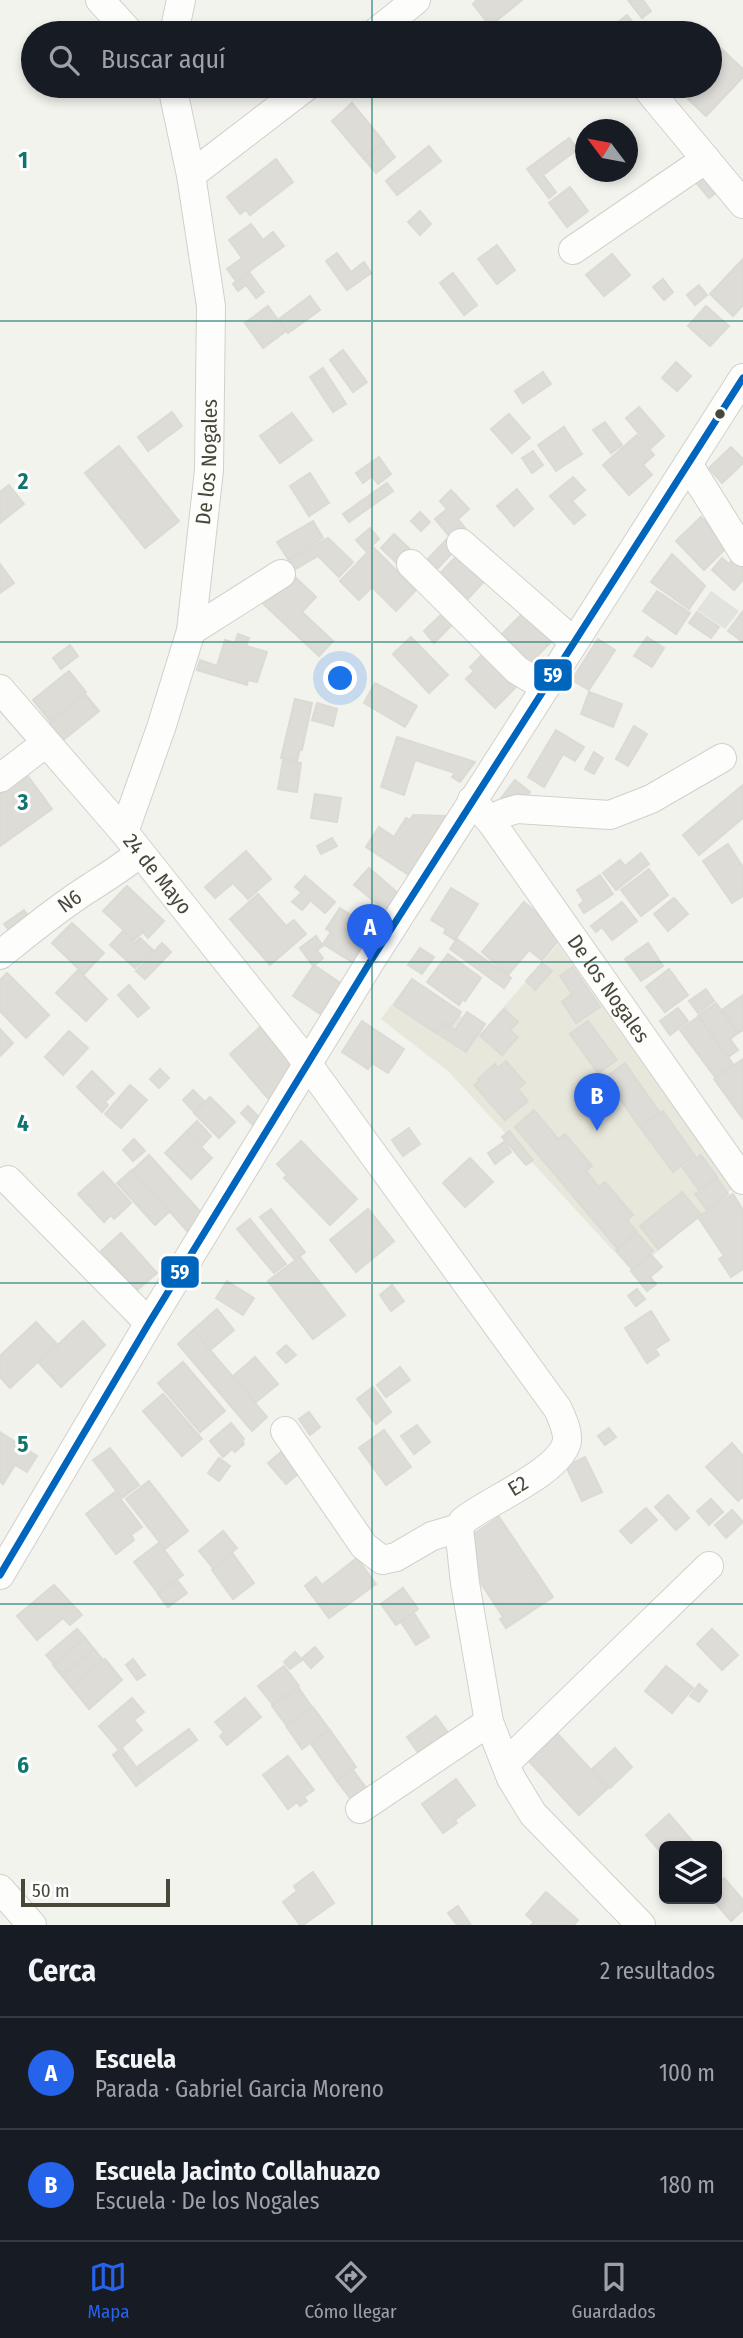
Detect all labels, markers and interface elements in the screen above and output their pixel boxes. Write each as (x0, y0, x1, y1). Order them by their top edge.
search box (21, 21, 722, 98)
icon: search (45, 41, 83, 79)
text: Buscar aquí (101, 44, 226, 75)
north arrow (575, 119, 638, 182)
text: 1 (18, 146, 28, 174)
street label: De los Nogales (190, 399, 223, 526)
unlabelled marker (713, 407, 727, 421)
text: 2 (17, 467, 29, 495)
line badge: 59 (533, 658, 573, 692)
your location (323, 661, 357, 695)
text: 59 (544, 664, 563, 687)
text: 3 (17, 788, 29, 816)
street label: 24 de Mayo (117, 828, 197, 920)
street label: N6 (53, 884, 86, 918)
pin: A (347, 904, 393, 962)
street label: De los Nogales (562, 930, 655, 1048)
pin: B (574, 1073, 620, 1131)
text: 4 (17, 1109, 29, 1137)
line badge: 59 (160, 1255, 200, 1289)
text: 59 (171, 1261, 190, 1284)
text: 5 (17, 1430, 29, 1458)
street label: E2 (503, 1470, 533, 1502)
text: 6 (17, 1751, 29, 1779)
map controls (659, 1841, 722, 1904)
button: layers (659, 1841, 722, 1904)
scale bar (21, 1876, 170, 1908)
text: 50 m (32, 1879, 70, 1902)
text: Cerca (28, 1953, 96, 1989)
text: 2 resultados (600, 1957, 715, 1985)
text: Escuela (95, 2044, 176, 2075)
text: A (45, 2059, 57, 2087)
text: 100 m (659, 2059, 715, 2087)
text: Parada · Gabriel Garcia Moreno (95, 2075, 384, 2103)
text: Escuela Jacinto Collahuazo (95, 2156, 380, 2187)
text: B (45, 2171, 57, 2199)
text: 180 m (659, 2171, 715, 2199)
text: Escuela · De los Nogales (95, 2187, 319, 2215)
tab: Mapa (87, 2258, 130, 2323)
tab: Cómo llegar (304, 2258, 397, 2323)
tab: Guardados (572, 2258, 656, 2323)

